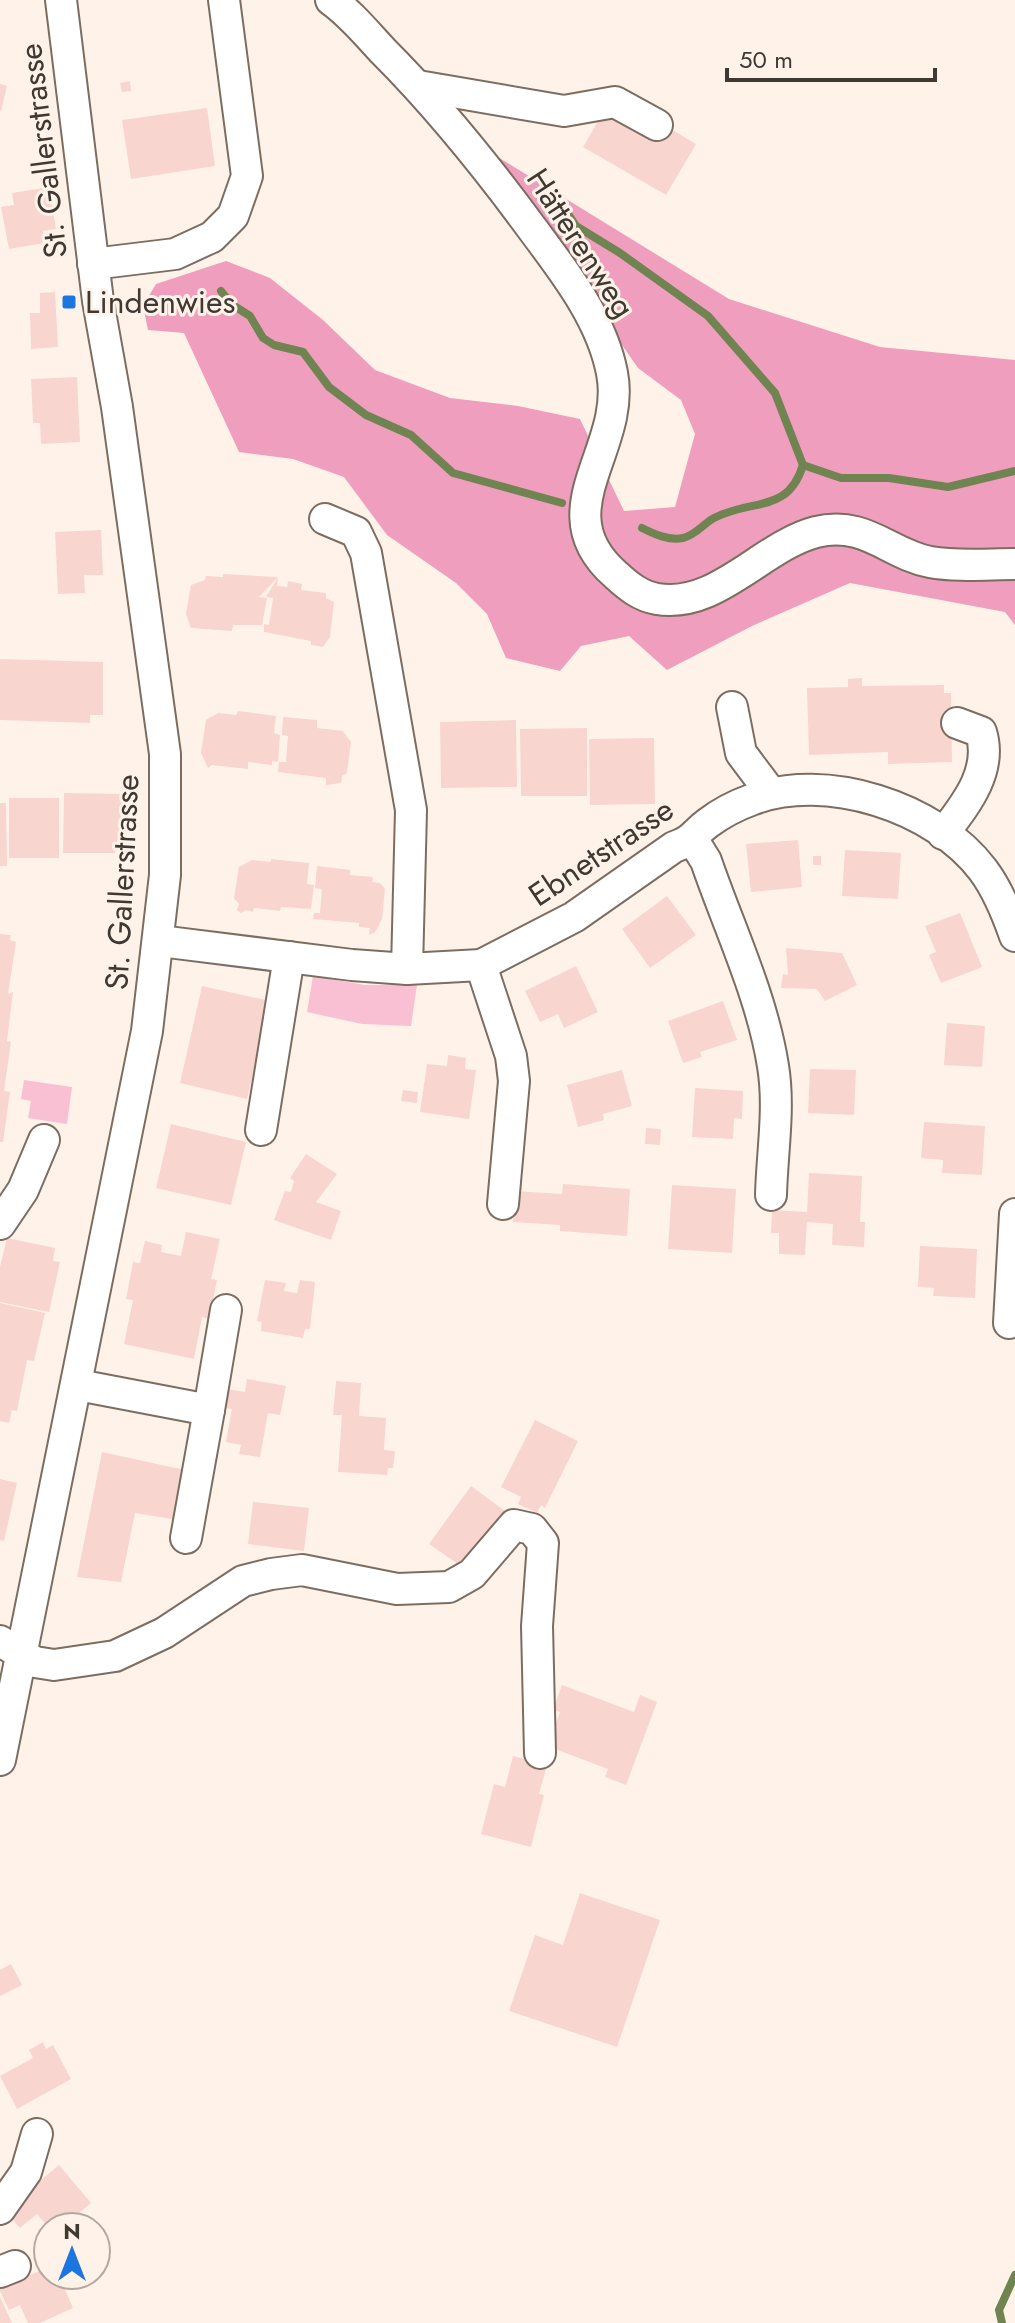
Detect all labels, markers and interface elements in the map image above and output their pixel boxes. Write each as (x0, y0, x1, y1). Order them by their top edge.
scale bar (727, 32, 935, 82)
street label: St. Gallerstrasse (7, 41, 79, 261)
text: 50 m (739, 42, 793, 77)
street label: Hätterenweg (515, 159, 647, 327)
place label: Lindenwies (85, 279, 235, 325)
marker: Lindenwies (60, 293, 78, 311)
street label: St. Gallerstrasse (93, 773, 151, 991)
street label: Ebnetstrasse (519, 787, 683, 917)
north arrow (32, 2211, 112, 2291)
text: N (63, 2215, 81, 2247)

